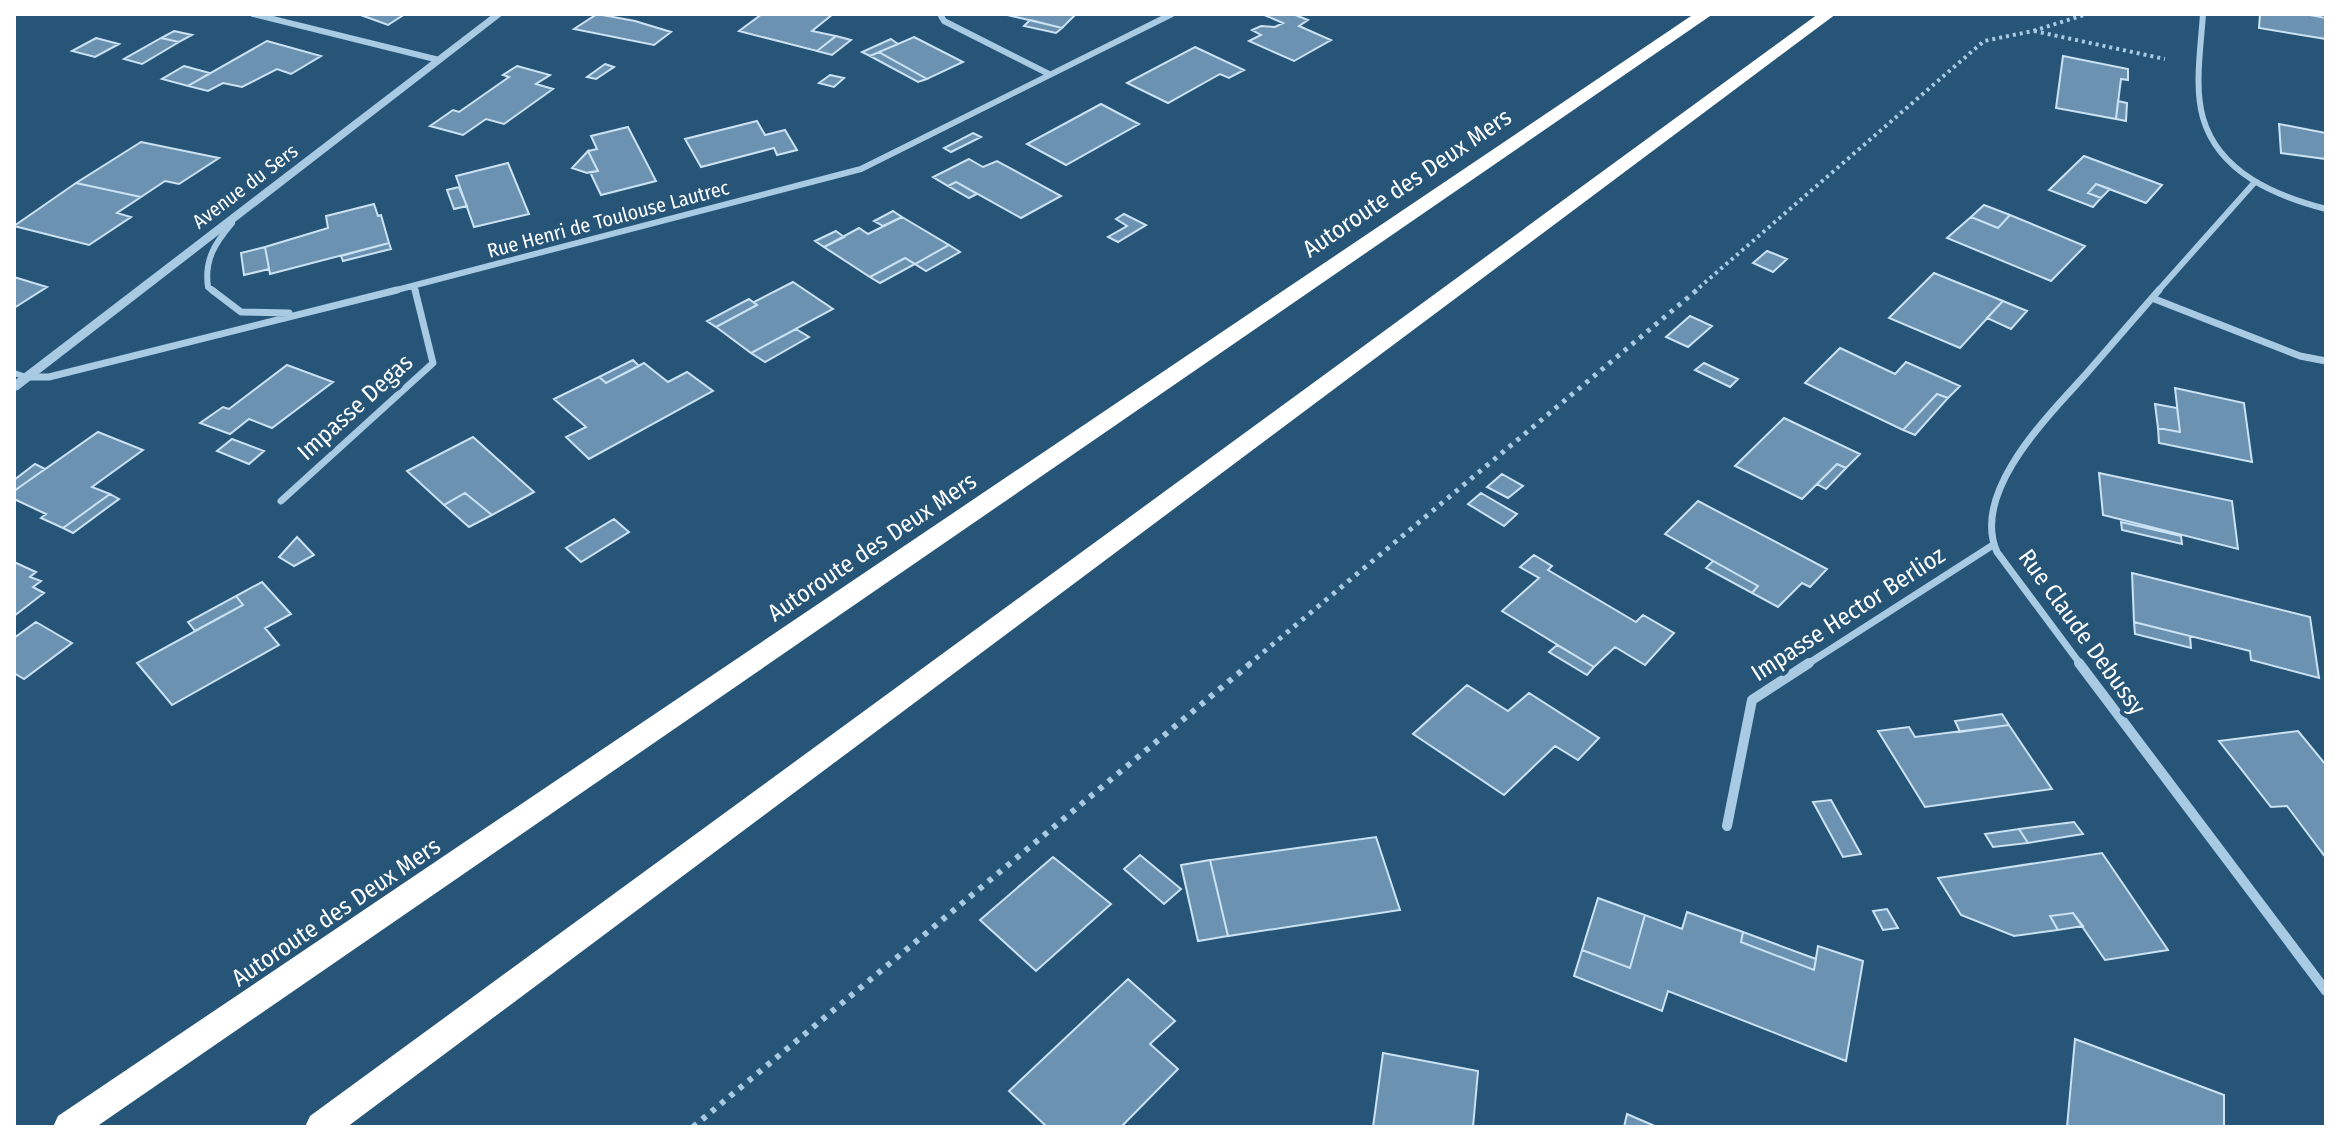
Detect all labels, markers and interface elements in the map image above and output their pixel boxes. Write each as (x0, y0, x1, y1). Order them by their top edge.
street label: Autoroute des Deux Mers (1297, 103, 1517, 263)
street label: Avenue du Sers (188, 139, 302, 233)
street label: Rue Henri de Toulouse Lautrec (484, 175, 732, 263)
street label: Impasse Degas (292, 348, 418, 466)
street label: Autoroute des Deux Mers (762, 467, 982, 627)
street label: Impasse Hector Berlioz (1746, 541, 1950, 687)
street label: Rue Claude Debussy (2013, 544, 2152, 720)
street label: Autoroute des Deux Mers (226, 832, 446, 992)

